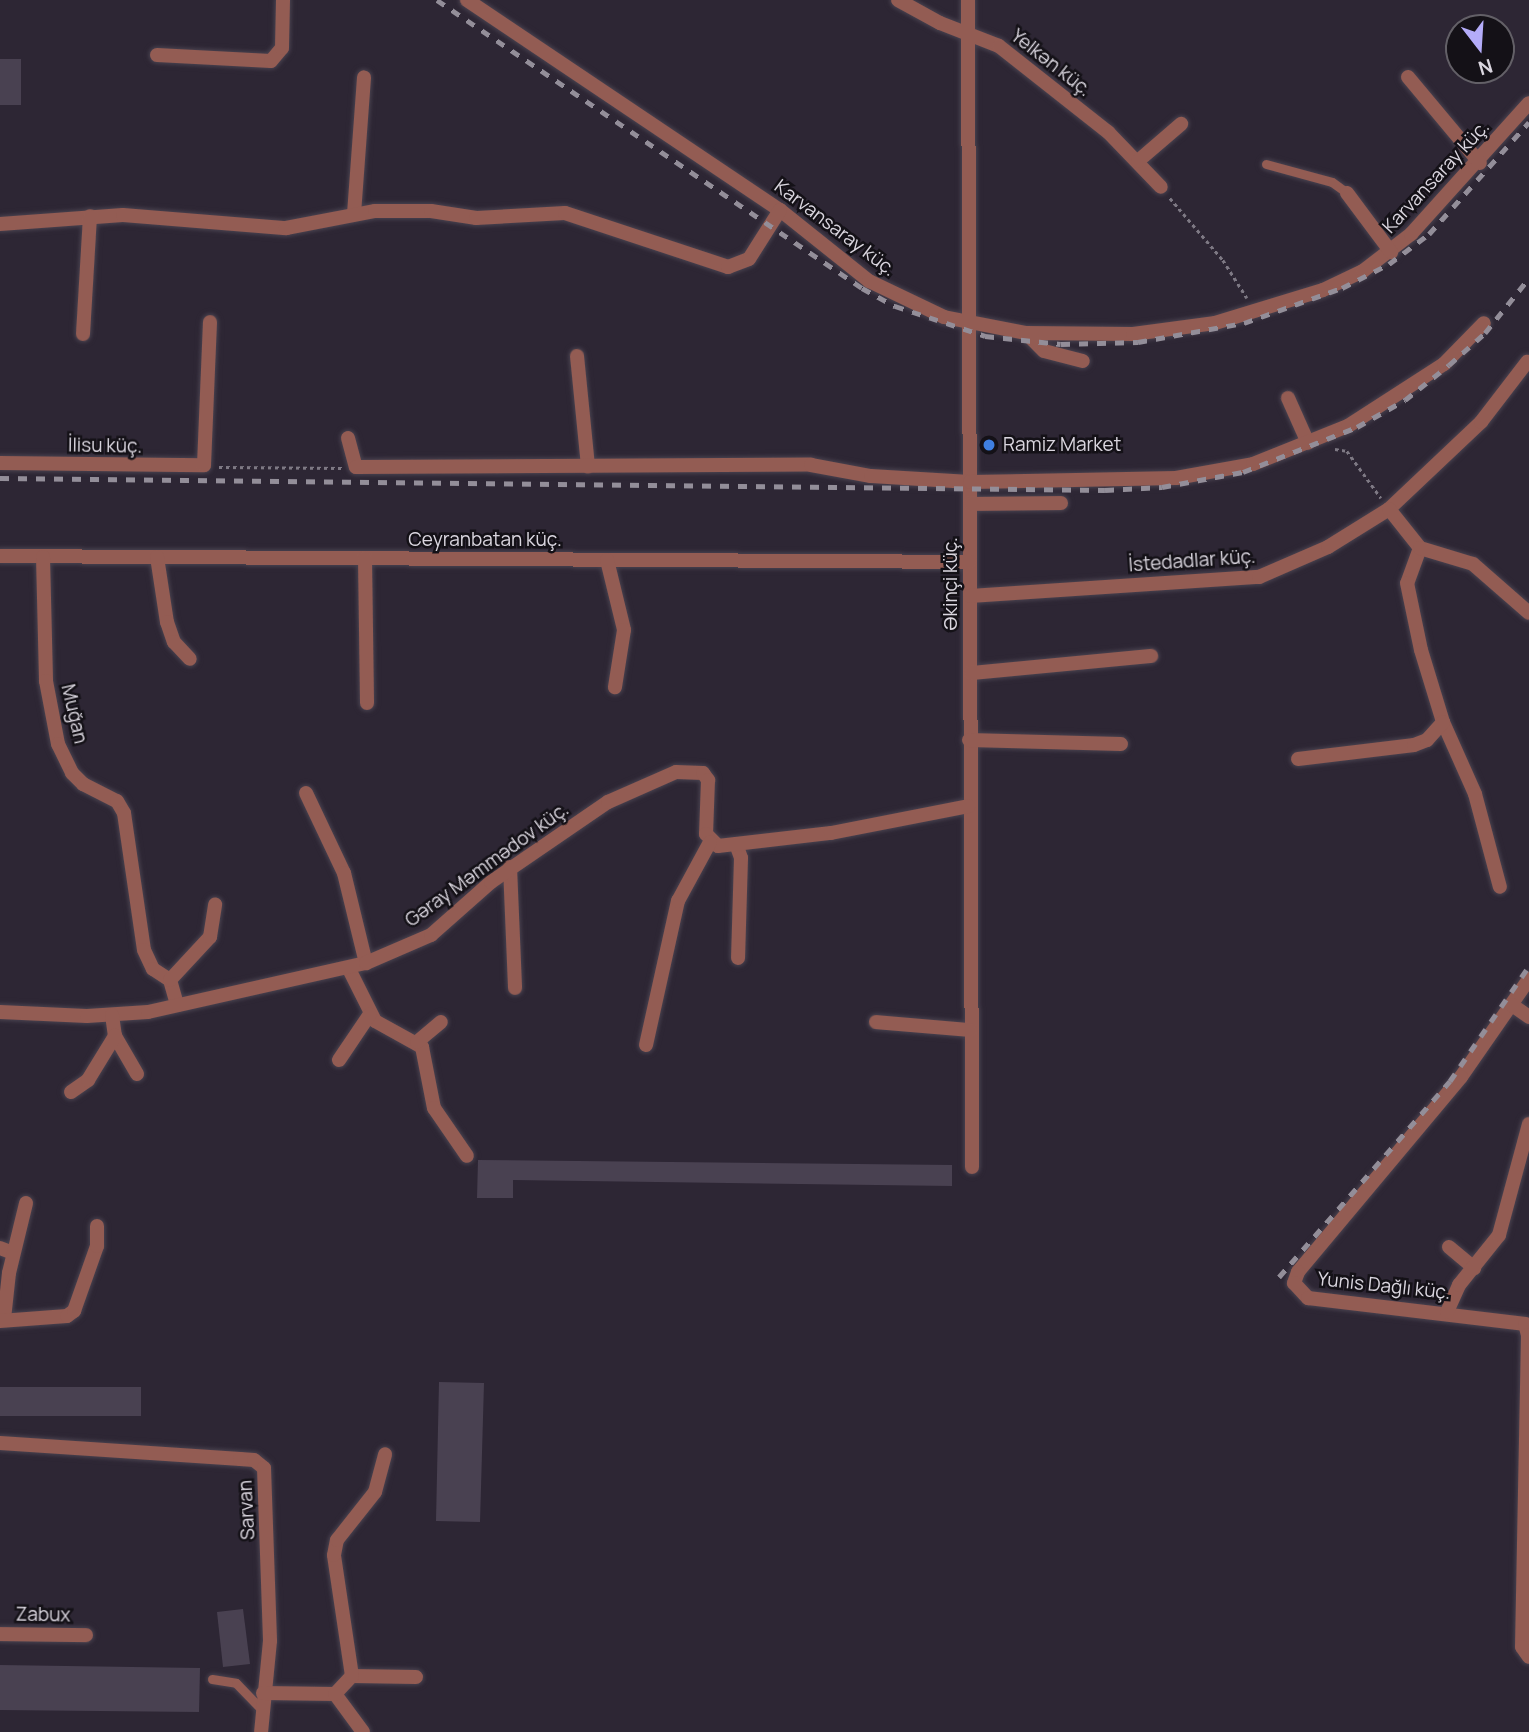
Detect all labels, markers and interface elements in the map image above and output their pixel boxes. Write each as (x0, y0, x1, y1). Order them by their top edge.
north arrow (1445, 14, 1515, 84)
street label: Yelkən küç. (1006, 25, 1096, 101)
text: N (1475, 53, 1496, 82)
street label: Karvansaray küç. (1378, 116, 1494, 238)
street label: Karvansaray küç. (770, 175, 900, 281)
street label: İlisu küç. (68, 434, 142, 458)
place label: Ramiz Market (1003, 434, 1121, 456)
marker: Ramiz Market (981, 437, 997, 453)
street label: Ceyranbatan küç. (408, 529, 562, 551)
street label: Əkinçi küç. (940, 537, 962, 631)
street label: İstedadlar küç. (1128, 545, 1256, 577)
street label: Muğan (56, 682, 92, 746)
street label: Gəray Məmmədov küç. (401, 798, 573, 932)
street label: Yunis Dağlı küç. (1316, 1268, 1452, 1304)
street label: Sarvan (234, 1479, 260, 1541)
street label: Zabux (15, 1603, 71, 1627)

